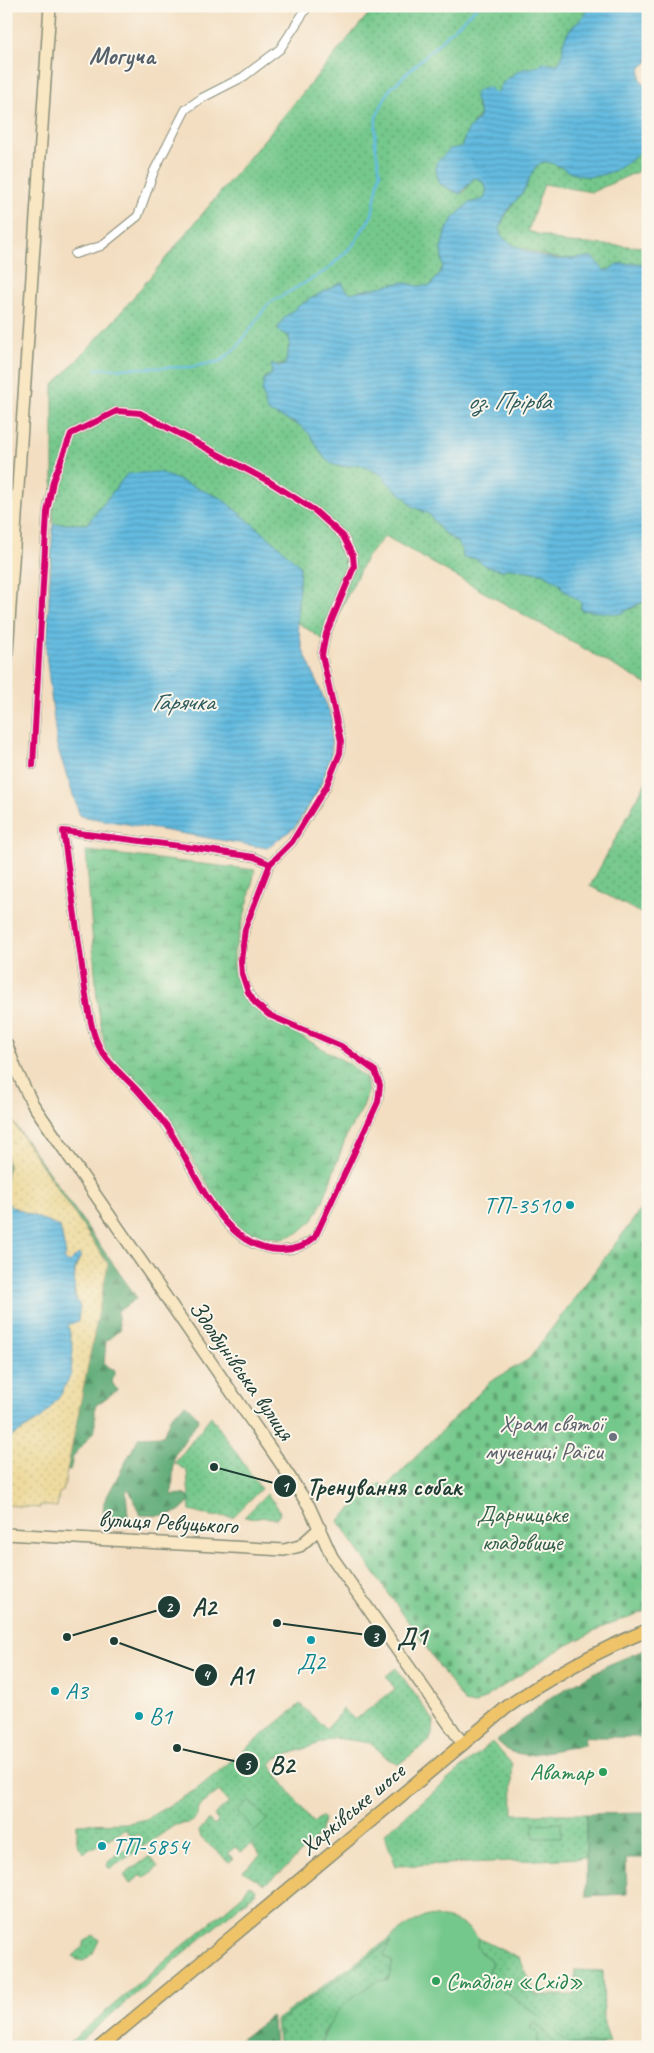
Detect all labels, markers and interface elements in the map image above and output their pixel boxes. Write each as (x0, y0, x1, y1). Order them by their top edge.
district label: Могуча (89, 40, 157, 72)
water label: оз. Прірва (467, 385, 553, 417)
water label: Гарячка (152, 686, 217, 718)
place label: ТП-3510 (484, 1190, 562, 1220)
marker: ТП-3510 (564, 1199, 576, 1211)
street label: Здолбунівська вулиця (183, 1294, 302, 1447)
place label: Храм святої мучениці Раїси (485, 1408, 608, 1466)
marker: Храм святої мучениці Раїси (607, 1431, 619, 1443)
callout: Тренування собак (272, 1466, 470, 1506)
text: Тренування собак (306, 1471, 464, 1503)
text: 1 (282, 1478, 291, 1497)
park label: Дарницьке кладовище (476, 1499, 570, 1557)
street label: вулиця Ревуцького (98, 1503, 240, 1541)
callout: А2 (157, 1587, 226, 1627)
text: А2 (192, 1591, 219, 1623)
text: 2 (166, 1598, 174, 1617)
callout: Д1 (362, 1616, 437, 1656)
text: Д1 (397, 1621, 430, 1653)
text: 3 (372, 1628, 380, 1647)
marker: Д2 (305, 1634, 317, 1646)
place label: Д2 (297, 1647, 327, 1677)
callout: А1 (194, 1655, 263, 1695)
text: А1 (229, 1660, 256, 1692)
text: 4 (203, 1666, 212, 1685)
place label: А3 (65, 1676, 90, 1706)
marker: А3 (49, 1685, 61, 1697)
place label: В1 (149, 1701, 173, 1731)
marker: В1 (133, 1710, 145, 1722)
callout: В2 (235, 1744, 304, 1784)
text: В2 (270, 1749, 297, 1781)
street label: Харківське шосе (293, 1755, 413, 1862)
text: 5 (244, 1756, 252, 1775)
place label: Аватар (530, 1757, 595, 1787)
marker: Аватар (597, 1766, 609, 1778)
place label: ТП-5854 (112, 1831, 191, 1861)
marker: ТП-5854 (96, 1840, 108, 1852)
place label: Стадіон «Схід» (446, 1966, 583, 1996)
marker: Стадіон «Схід» (430, 1975, 442, 1987)

